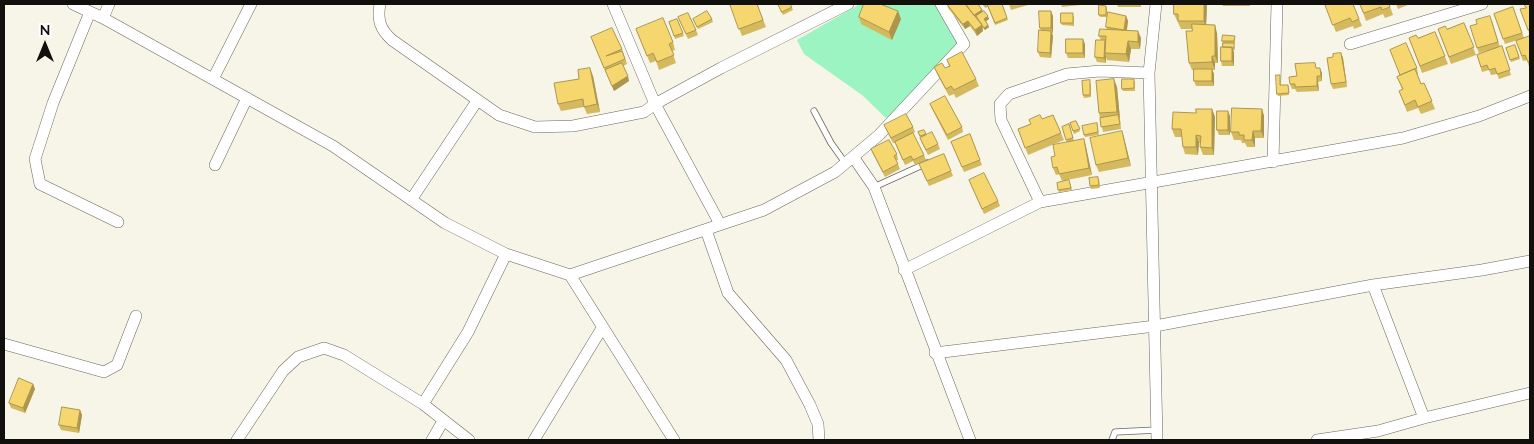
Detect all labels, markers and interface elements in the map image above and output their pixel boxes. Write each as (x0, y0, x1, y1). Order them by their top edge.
north arrow (20, 20, 70, 70)
text: N (40, 21, 50, 39)

